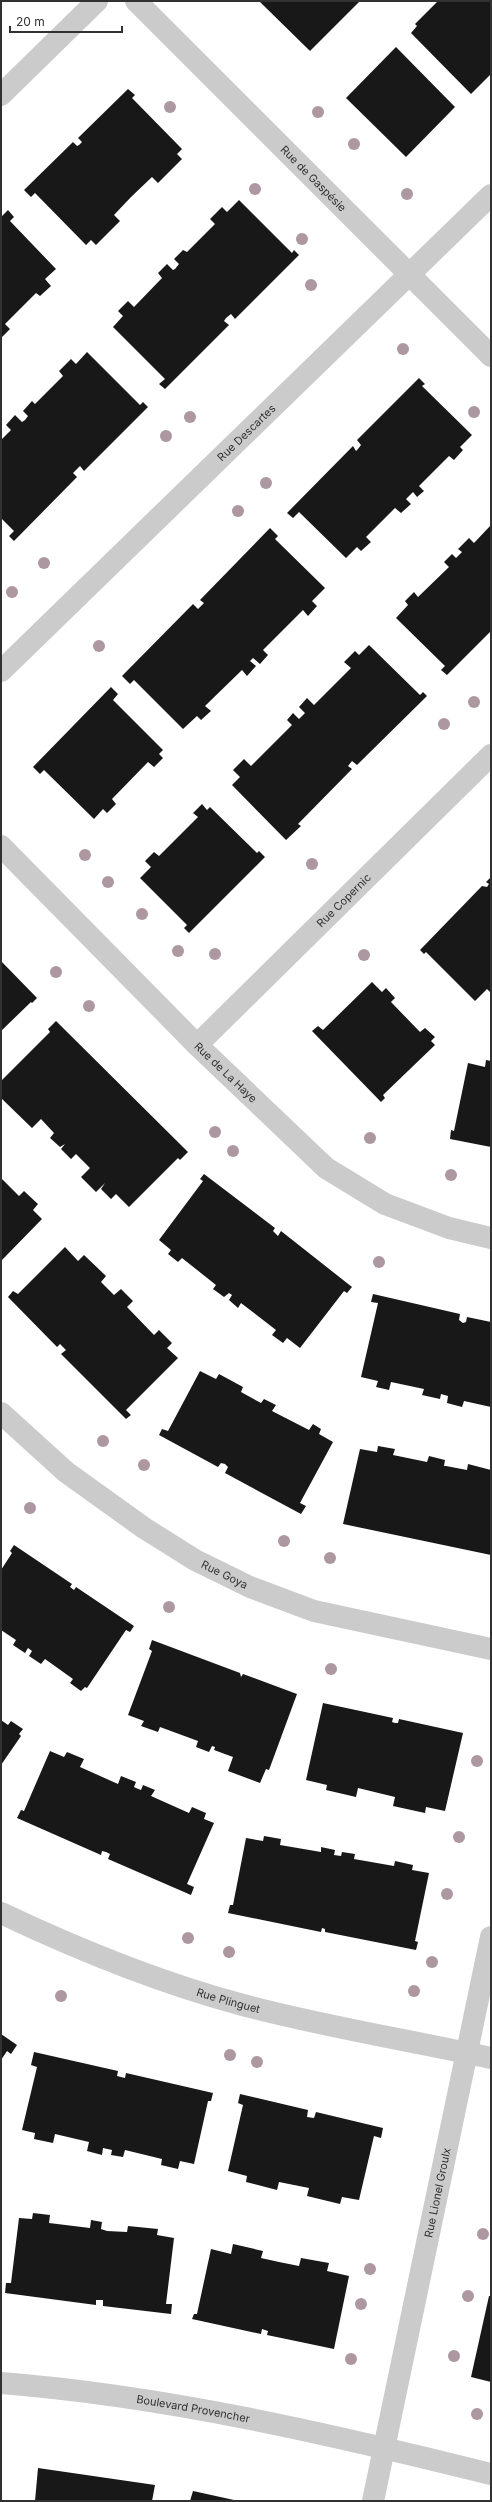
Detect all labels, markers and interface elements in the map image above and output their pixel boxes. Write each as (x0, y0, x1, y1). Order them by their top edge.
scale bar (10, 8, 122, 34)
text: 20 m (16, 14, 45, 29)
street label: Rue de Gaspésie (278, 143, 349, 214)
street label: Rue Descartes (214, 401, 279, 464)
street label: Rue Copernic (314, 871, 374, 930)
street label: Rue de La Haye (191, 1039, 260, 1106)
street label: Rue Goya (199, 1557, 250, 1592)
street label: Rue Plinguet (195, 1985, 262, 2016)
street label: Rue Lionel Groulx (421, 2147, 454, 2239)
street label: Boulevard Provencher (135, 2392, 251, 2426)

